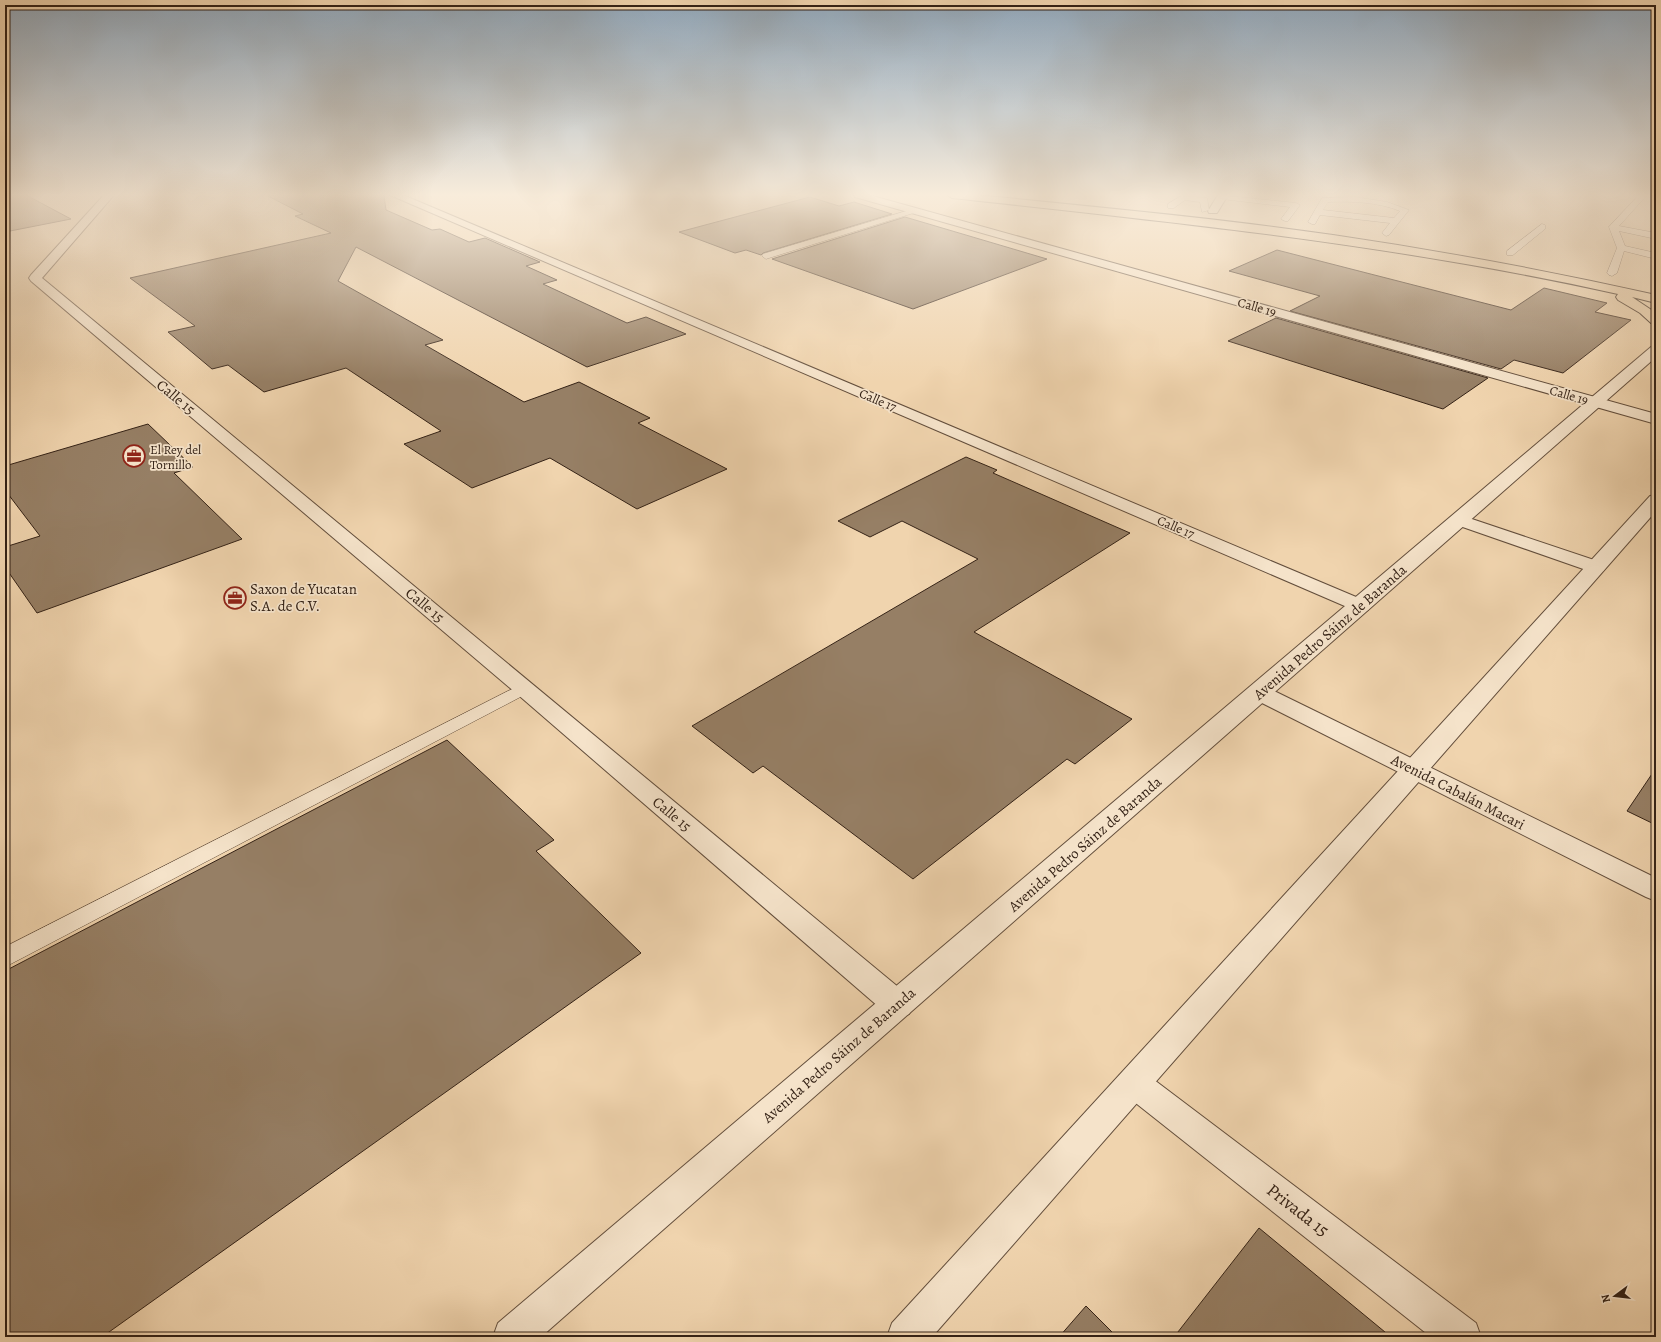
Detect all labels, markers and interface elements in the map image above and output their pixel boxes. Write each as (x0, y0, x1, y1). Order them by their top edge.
street label: Calle 19 (1236, 293, 1278, 321)
street label: Calle 15 (152, 375, 200, 419)
street label: Calle 19 (1548, 381, 1590, 409)
street label: Calle 17 (857, 385, 900, 416)
place label: El Rey del Tornillo (150, 441, 201, 473)
office icon: El Rey del Tornillo (121, 443, 147, 469)
street label: Calle 17 (1155, 512, 1198, 543)
street label: Avenida Pedro Sáinz de Baranda (1248, 560, 1411, 705)
place label: Saxon de Yucatan S.A. de C.V. (250, 579, 357, 616)
street label: Calle 15 (401, 583, 449, 627)
office icon: Saxon de Yucatan S.A. de C.V. (222, 585, 248, 611)
street label: Avenida Cabalán Macari (1387, 749, 1528, 834)
street label: Avenida Pedro Sáinz de Baranda (1003, 772, 1166, 917)
street label: Calle 15 (648, 792, 696, 836)
street label: Avenida Pedro Sáinz de Baranda (757, 983, 920, 1128)
street label: Privada 15 (1262, 1178, 1334, 1242)
north arrow (1595, 1276, 1635, 1316)
text: N (1598, 1293, 1614, 1304)

